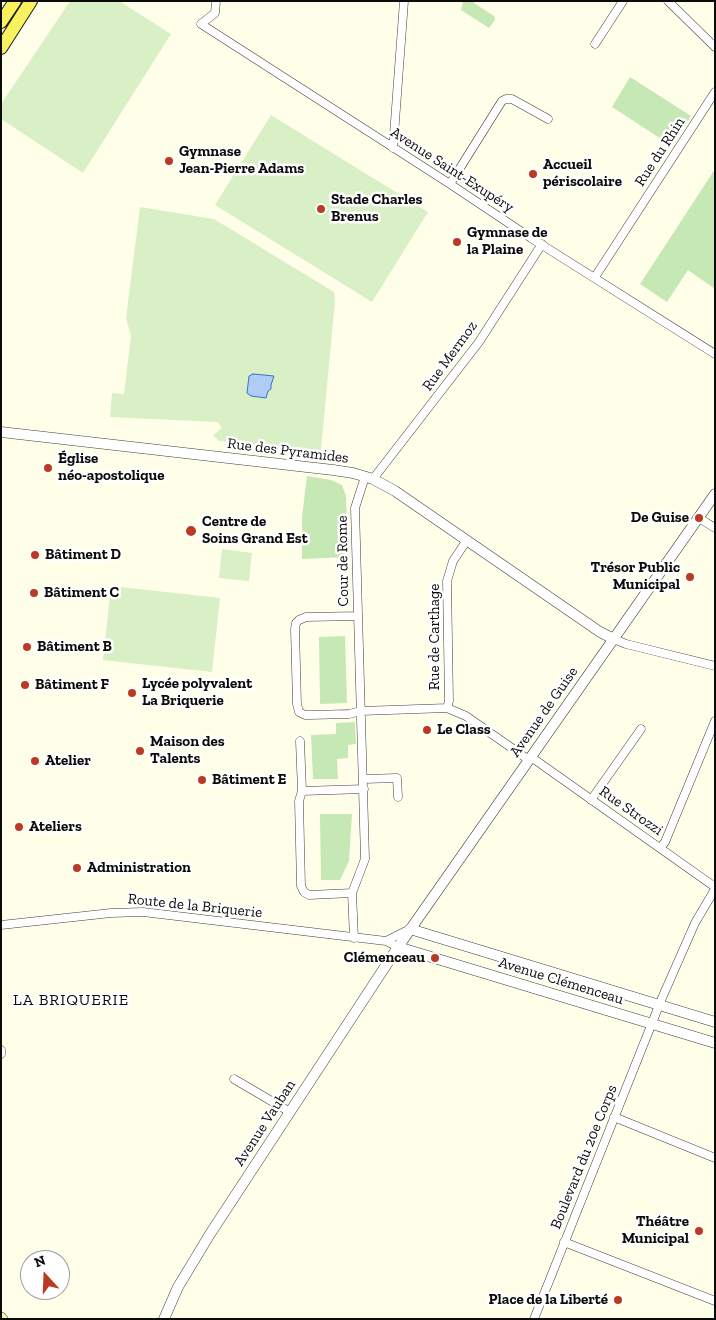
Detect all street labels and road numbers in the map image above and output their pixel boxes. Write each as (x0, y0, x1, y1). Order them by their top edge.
street label: Rue du Rhin (631, 114, 689, 190)
street label: Avenue Saint-Exupéry (387, 123, 517, 217)
street label: Rue Mermoz (419, 318, 481, 394)
street label: Rue des Pyramides (226, 435, 350, 467)
street label: Cour de Rome (333, 515, 353, 607)
street label: Rue de Carthage (426, 584, 444, 690)
street label: Avenue de Guise (506, 663, 582, 761)
street label: Rue Strozzi (596, 782, 666, 840)
street label: Route de la Briquerie (127, 890, 263, 922)
street label: Avenue Clémenceau (496, 953, 626, 1009)
street label: Avenue Vauban (230, 1076, 300, 1170)
street label: Boulevard du 20e Corps (547, 1082, 621, 1232)

